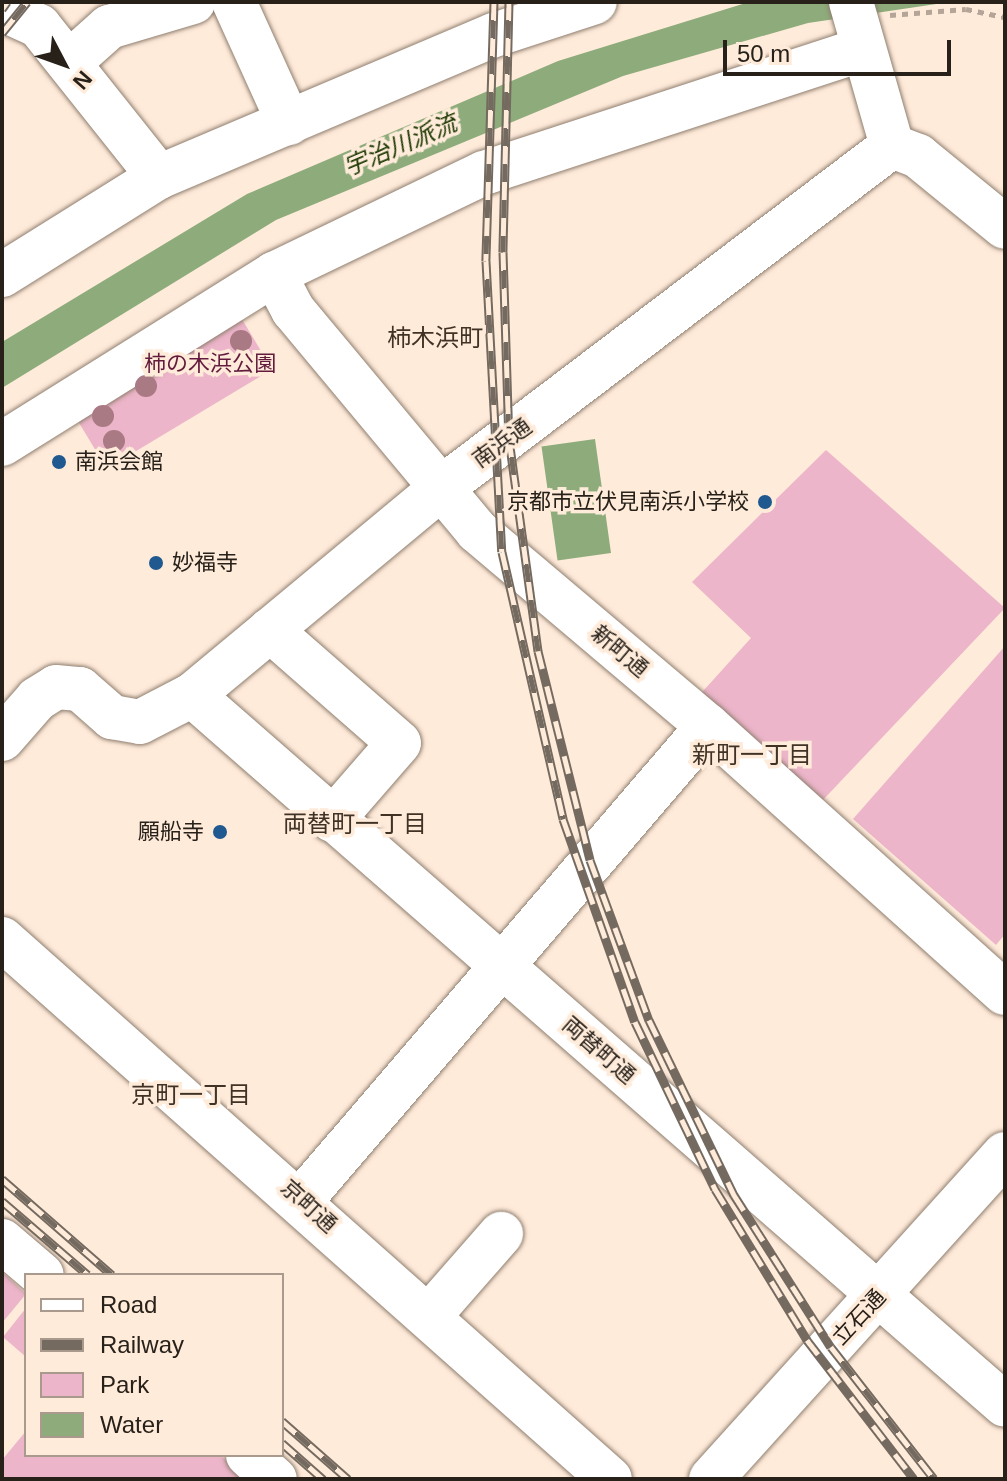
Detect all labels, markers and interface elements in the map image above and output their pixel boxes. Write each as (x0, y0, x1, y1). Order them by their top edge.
north arrow (24, 24, 104, 104)
scale bar (727, 24, 955, 74)
text: 50 m (737, 40, 790, 67)
text: N (68, 66, 97, 94)
water label: 宇治川派流 (339, 108, 461, 182)
district label: 柿木浜町 (387, 324, 483, 352)
park label: 柿の木浜公園 (144, 351, 276, 377)
street label: 南浜通 (468, 413, 536, 473)
place label: 南浜会館 (75, 449, 163, 475)
marker: 南浜会館 (50, 453, 68, 471)
place label: 京都市立伏見南浜小学校 (507, 489, 749, 515)
marker: 京都市立伏見南浜小学校 (756, 493, 774, 511)
place label: 妙福寺 (172, 550, 238, 576)
marker: 妙福寺 (147, 554, 165, 572)
street label: 新町通 (586, 620, 654, 682)
district label: 新町一丁目 (692, 741, 812, 769)
district label: 両替町一丁目 (283, 810, 427, 838)
place label: 願船寺 (138, 819, 204, 845)
marker: 願船寺 (211, 823, 229, 841)
street label: 両替町通 (557, 1011, 641, 1089)
district label: 京町一丁目 (131, 1081, 251, 1109)
street label: 京町通 (276, 1174, 342, 1238)
legend (24, 1273, 284, 1457)
street label: 立石通 (827, 1284, 891, 1350)
text: Road (100, 1291, 157, 1318)
text: Railway (100, 1331, 184, 1358)
text: Park (100, 1371, 149, 1398)
text: Water (100, 1411, 163, 1438)

